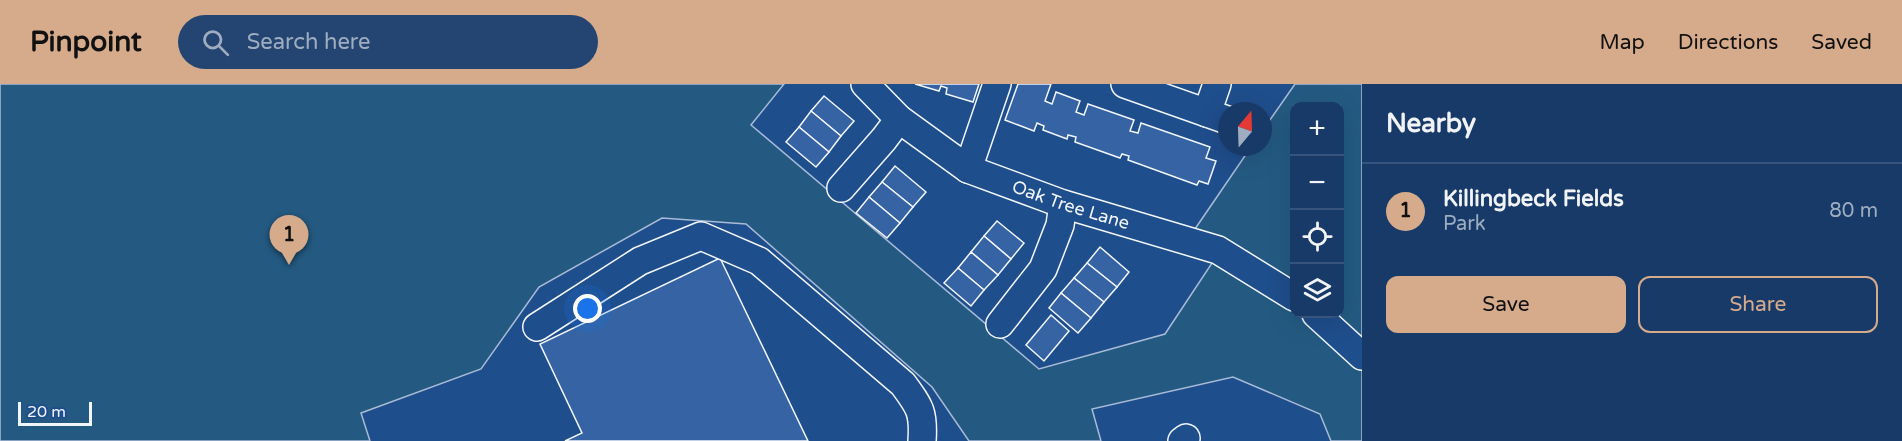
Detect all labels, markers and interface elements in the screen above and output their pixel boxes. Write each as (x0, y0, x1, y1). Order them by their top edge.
search box (178, 15, 598, 69)
text: Pinpoint (30, 25, 142, 59)
icon: search (199, 26, 232, 59)
text: Search here (247, 29, 370, 55)
text: Map (1599, 30, 1645, 55)
text: Directions (1678, 30, 1778, 55)
text: Saved (1811, 30, 1872, 55)
north arrow (1218, 102, 1272, 156)
map controls (1290, 102, 1344, 318)
button: + (1290, 102, 1344, 156)
text: Nearby (1386, 108, 1476, 139)
button: − (1290, 156, 1344, 210)
street label: Oak Tree Lane (1009, 175, 1132, 234)
text: Killingbeck Fields (1443, 186, 1624, 212)
text: 1 (1399, 199, 1412, 223)
text: 80 m (1829, 199, 1878, 223)
button: locate (1290, 210, 1344, 264)
text: Park (1443, 212, 1486, 236)
pin: 1 (270, 216, 308, 265)
button: layers (1290, 264, 1344, 318)
button: Save (1386, 276, 1626, 333)
button: Share (1638, 276, 1878, 333)
your location (573, 294, 602, 323)
scale bar (18, 399, 92, 426)
text: 20 m (27, 402, 66, 422)

